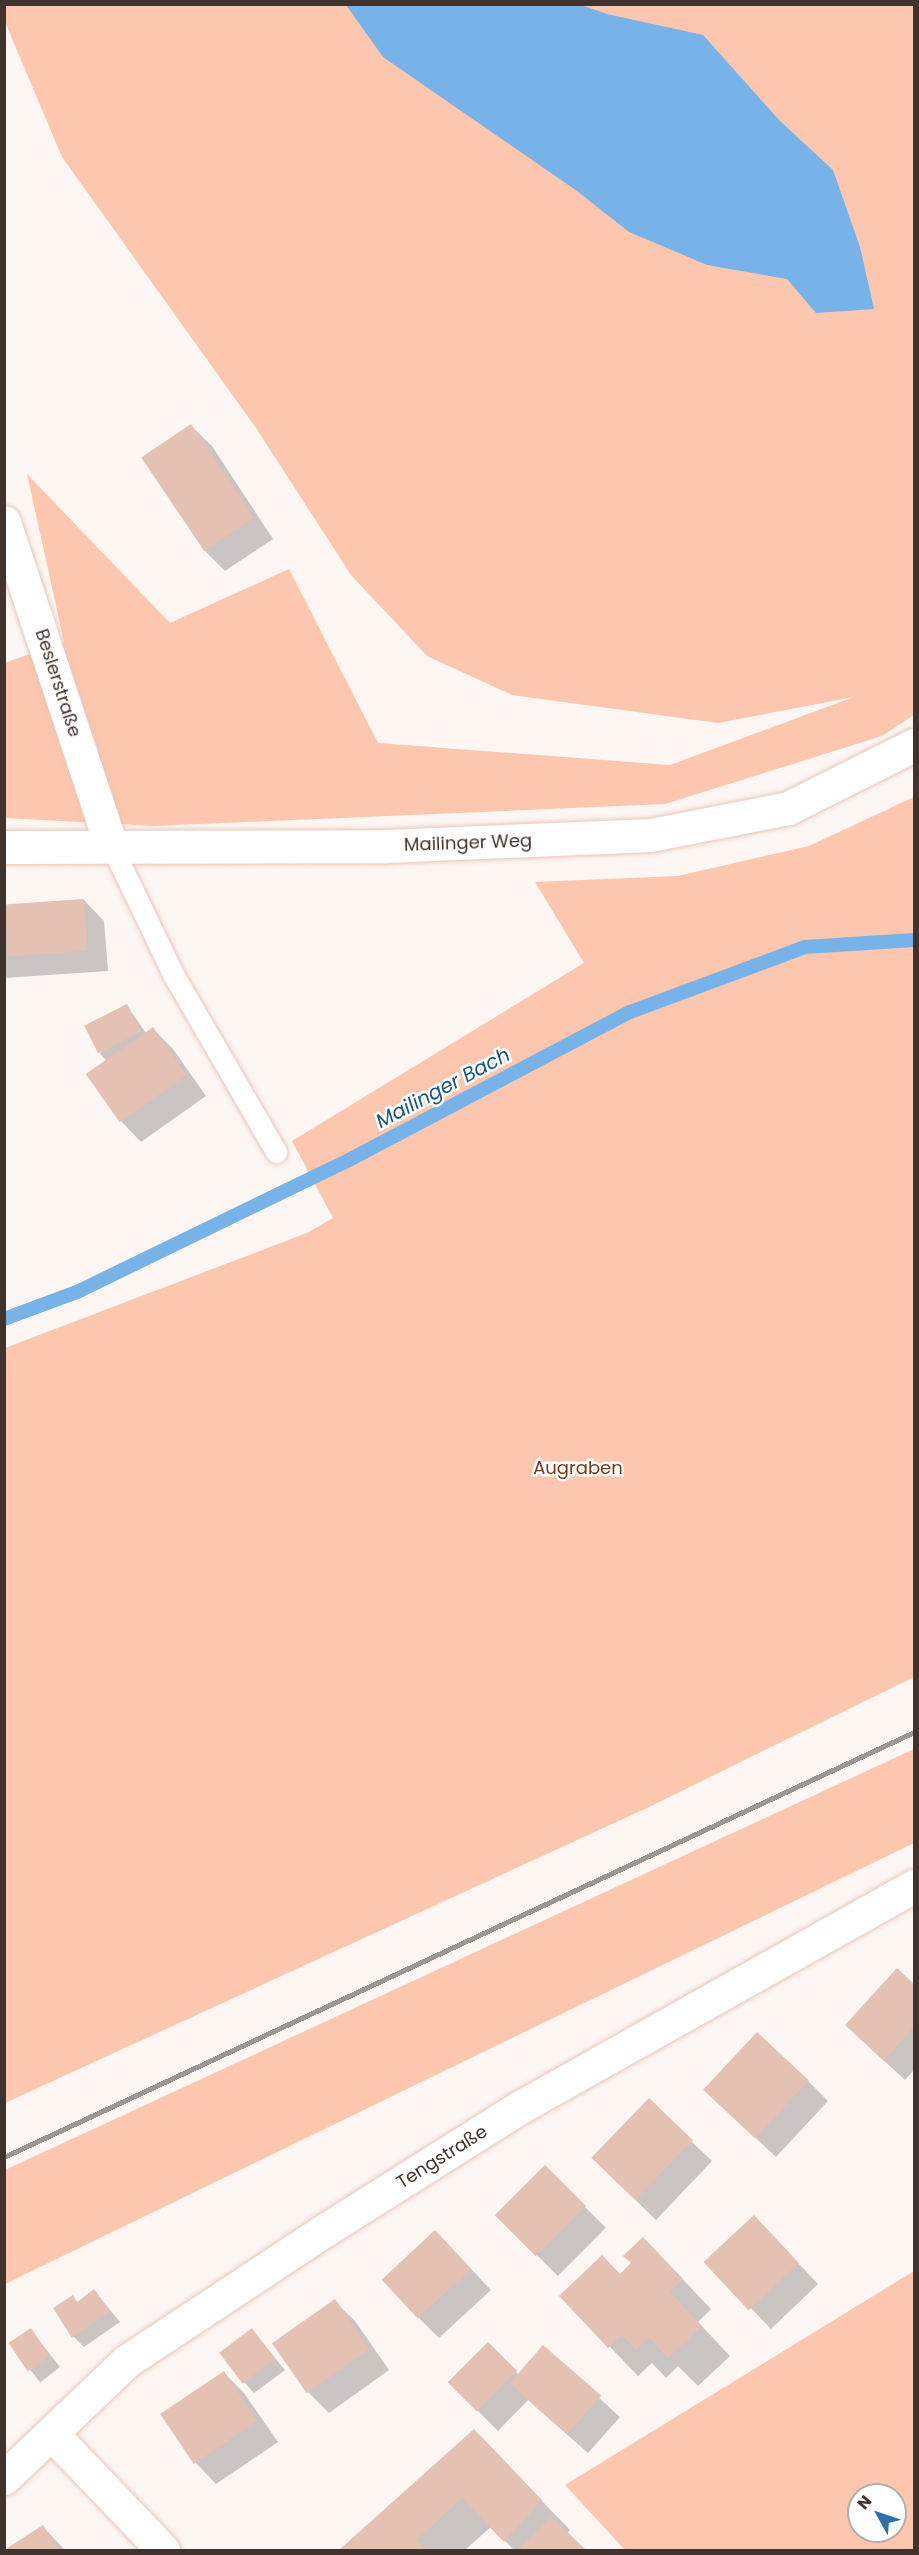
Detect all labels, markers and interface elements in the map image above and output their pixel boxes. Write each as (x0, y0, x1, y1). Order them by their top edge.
street label: Beslerstraße (30, 626, 86, 740)
street label: Mailinger Weg (404, 830, 532, 856)
water label: Mailinger Bach (372, 1043, 514, 1133)
park label: Augraben (533, 1457, 623, 1479)
street label: Tengstraße (393, 2121, 491, 2193)
north arrow (847, 2483, 907, 2543)
text: N (852, 2490, 877, 2514)

